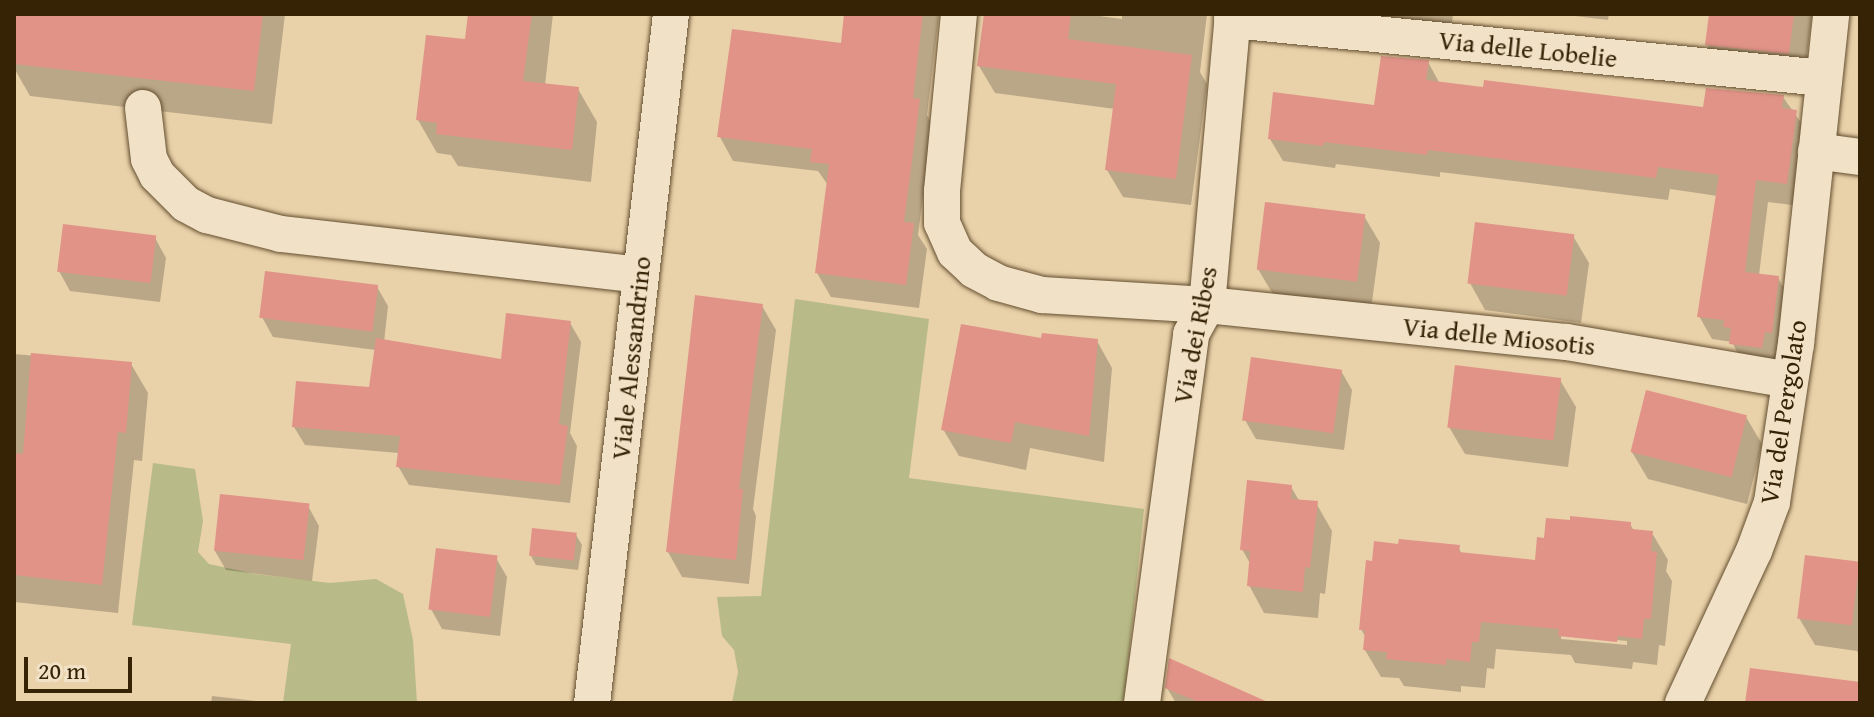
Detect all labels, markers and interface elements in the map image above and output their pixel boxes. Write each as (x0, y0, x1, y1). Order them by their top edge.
street label: Via delle Lobelie (1437, 24, 1619, 74)
street label: Viale Alessandrino (605, 255, 657, 461)
street label: Via dei Ribes (1166, 263, 1224, 407)
street label: Via delle Miosotis (1401, 310, 1597, 362)
street label: Via del Pergolato (1753, 317, 1813, 507)
scale bar (28, 641, 136, 691)
text: 20 m (38, 653, 86, 688)

